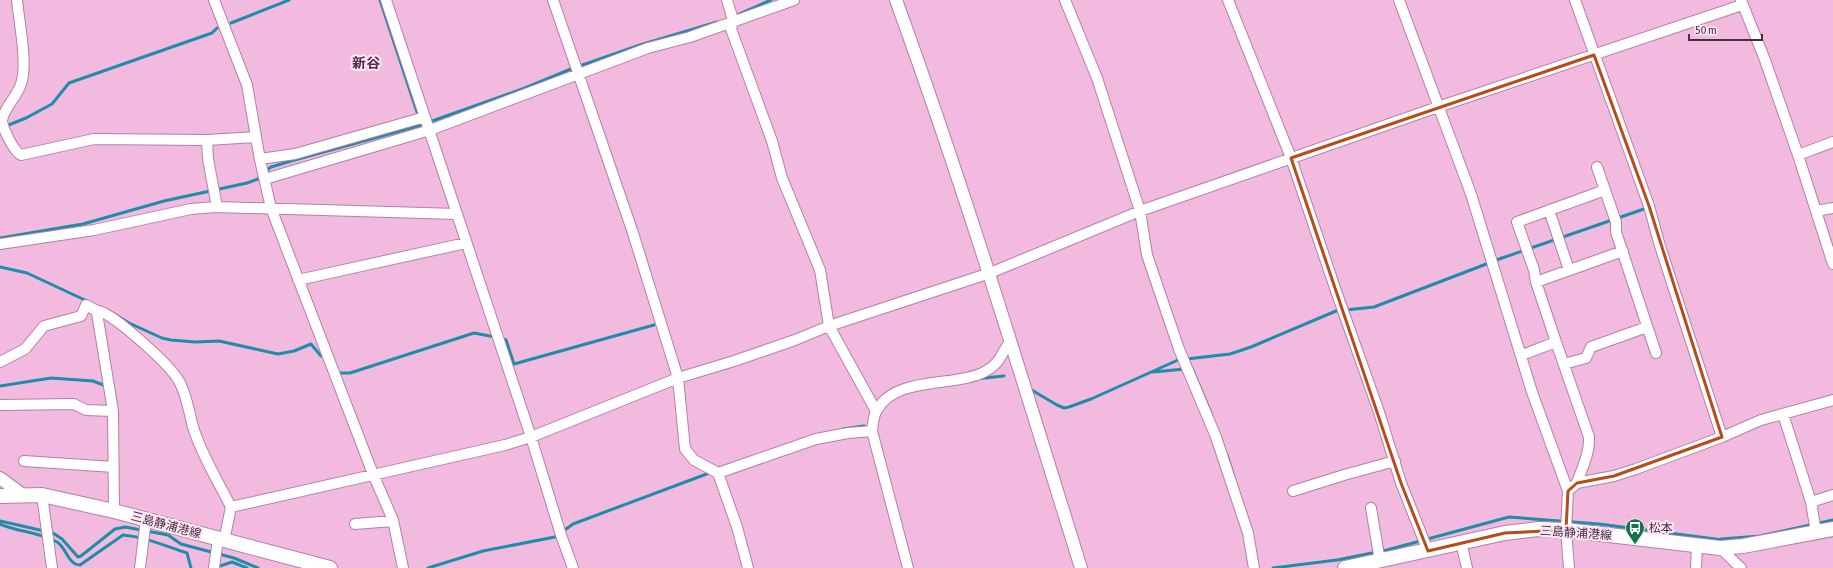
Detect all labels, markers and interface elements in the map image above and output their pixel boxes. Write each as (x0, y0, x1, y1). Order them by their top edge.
scale bar (1689, 16, 1762, 42)
text: 50 m (1695, 23, 1717, 37)
district label: 新谷 (352, 55, 381, 71)
street label: 三島静浦港線 (129, 509, 203, 541)
bus stop icon: 松本 (1624, 517, 1646, 545)
place label: 松本 (1649, 521, 1673, 535)
street label: 三島静浦港線 (1540, 524, 1612, 542)

